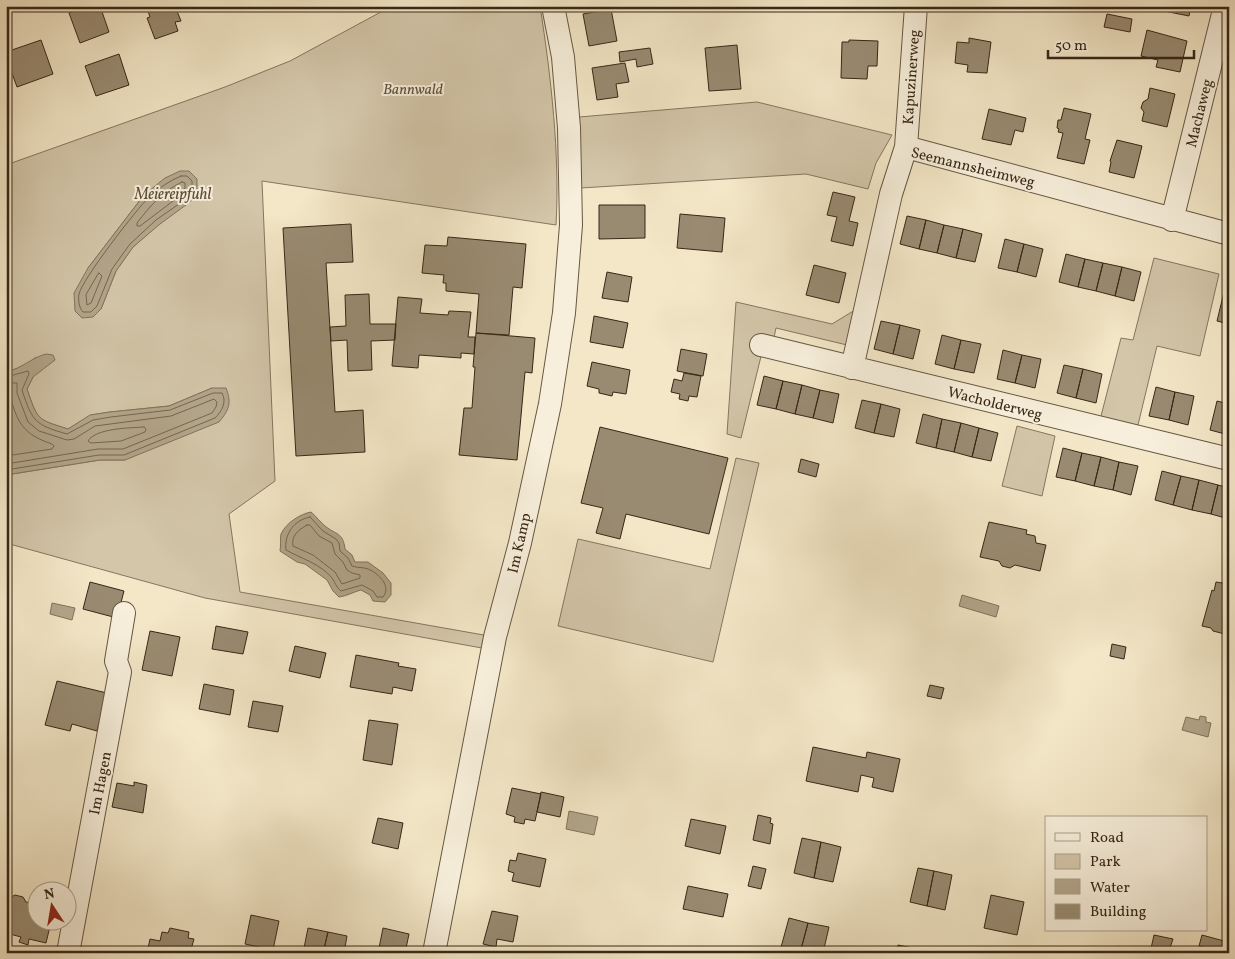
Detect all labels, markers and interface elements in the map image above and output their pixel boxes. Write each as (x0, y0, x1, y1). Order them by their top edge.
street label: Kapuzinerweg (899, 28, 926, 125)
scale bar (1048, 28, 1194, 60)
text: 50 m (1055, 36, 1087, 57)
street label: Machaweg (1182, 77, 1219, 150)
park label: Bannwald (383, 80, 443, 101)
street label: Seemannsheimweg (908, 143, 1037, 194)
water label: Meiereipfuhl (133, 184, 212, 206)
street label: Wacholderweg (945, 383, 1045, 426)
street label: Im Kamp (503, 511, 538, 575)
street label: Im Hagen (85, 750, 118, 817)
legend (1045, 816, 1208, 932)
text: Road (1090, 828, 1124, 849)
text: Park (1090, 852, 1121, 873)
text: Water (1090, 878, 1130, 899)
north arrow (28, 882, 78, 932)
text: N (43, 884, 57, 905)
text: Building (1090, 902, 1147, 923)

